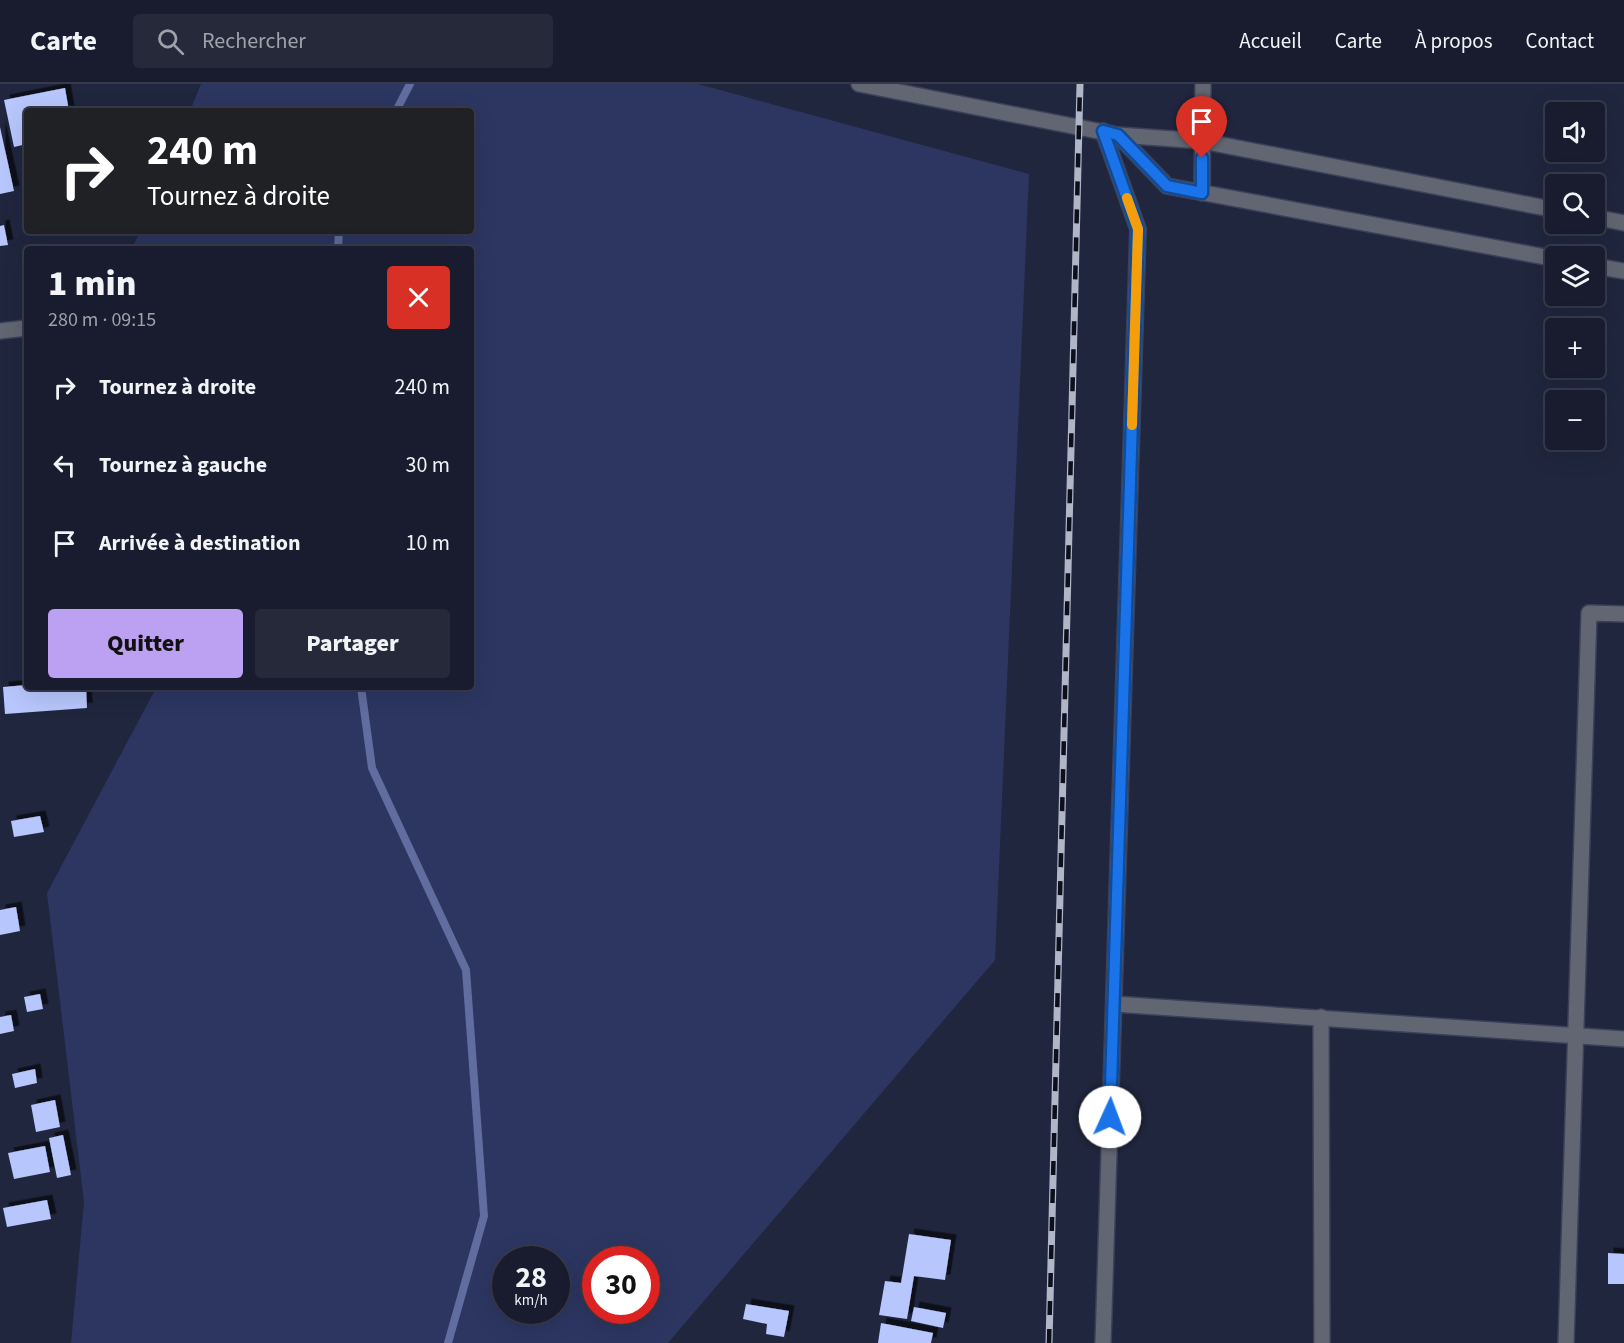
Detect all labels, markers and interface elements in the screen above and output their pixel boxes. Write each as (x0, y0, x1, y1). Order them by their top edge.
search box (133, 14, 553, 68)
text: Carte (30, 21, 97, 61)
icon: search (154, 25, 187, 58)
text: Rechercher (202, 25, 306, 57)
text: Accueil (1239, 26, 1302, 56)
text: Carte (1335, 26, 1382, 56)
text: À propos (1415, 26, 1492, 56)
text: Contact (1525, 26, 1594, 56)
pin (1176, 96, 1227, 158)
map controls (1545, 102, 1605, 450)
button: sound (1545, 102, 1605, 162)
icon: arrive (1185, 105, 1218, 138)
text: 240 m (147, 121, 258, 181)
icon: right (48, 132, 126, 210)
button: search (1545, 174, 1605, 234)
text: Tournez à droite (147, 177, 330, 216)
button: layers (1545, 246, 1605, 306)
text: 1 min (48, 258, 136, 309)
button: close (387, 266, 450, 329)
text: 280 m · 09:15 (48, 306, 156, 334)
button: + (1545, 318, 1605, 378)
icon: right (48, 371, 81, 404)
text: Tournez à droite (99, 371, 256, 403)
text: 240 m (395, 371, 450, 403)
button: − (1545, 390, 1605, 450)
icon: left (48, 449, 81, 482)
text: Tournez à gauche (99, 449, 267, 481)
text: 30 m (405, 449, 450, 481)
icon: arrive (48, 527, 81, 560)
text: Arrivée à destination (99, 527, 301, 559)
text: 10 m (405, 527, 450, 559)
button: Quitter (48, 609, 243, 678)
button: Partager (255, 609, 450, 678)
position arrow (1078, 1085, 1142, 1149)
speed limit sign: 30 (582, 1246, 660, 1324)
text: 28 (515, 1256, 547, 1299)
text: km/h (514, 1290, 548, 1311)

